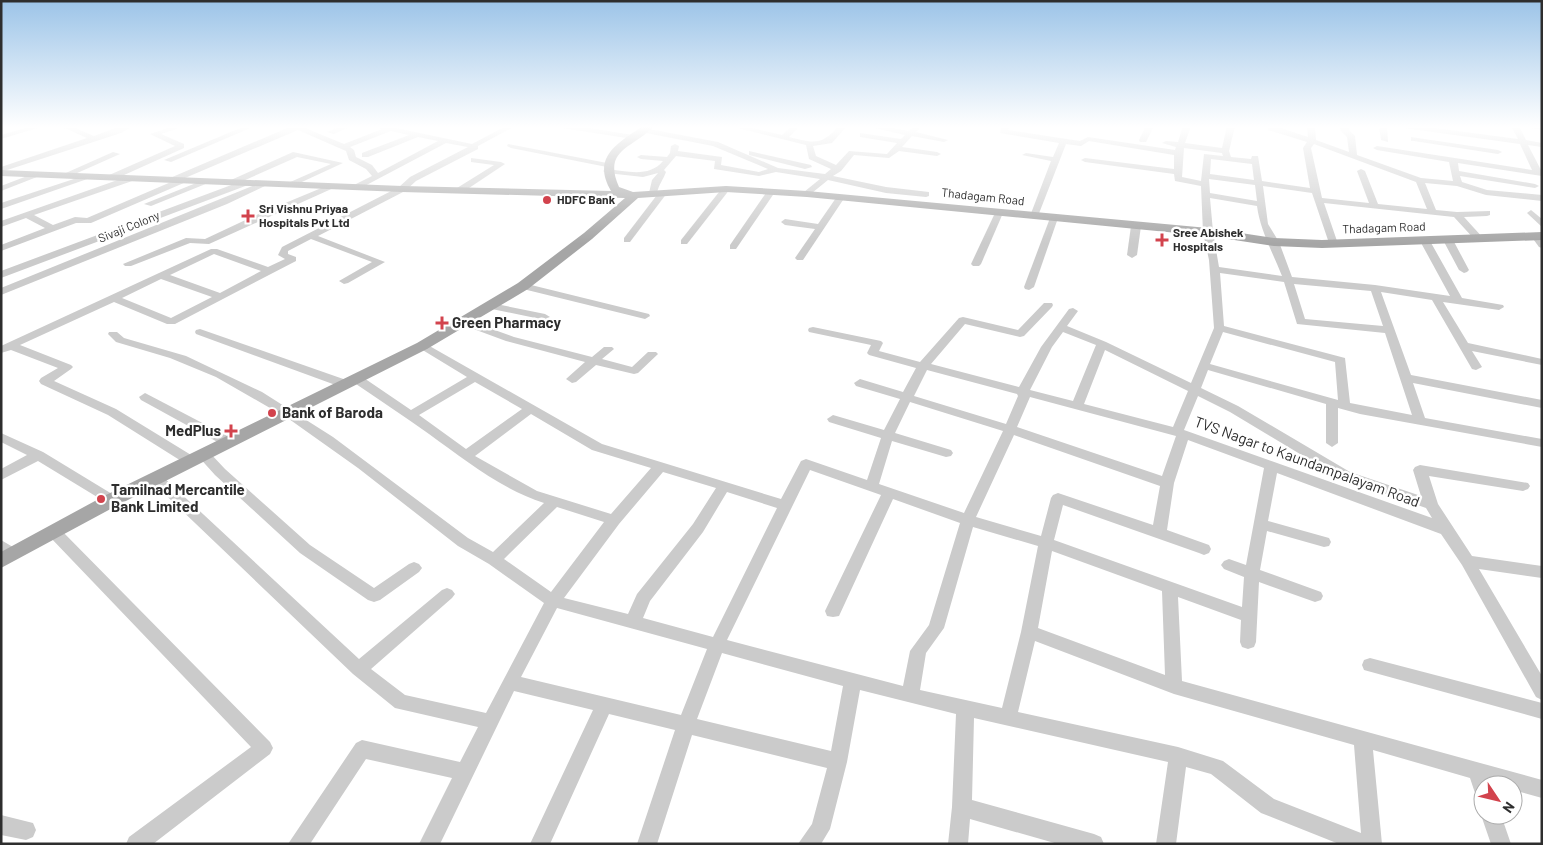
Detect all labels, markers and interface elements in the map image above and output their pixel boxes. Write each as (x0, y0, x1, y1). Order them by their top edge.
street label: Thadagam Road (941, 185, 1025, 207)
place label: HDFC Bank (557, 192, 616, 206)
marker: HDFC Bank (541, 194, 553, 206)
place label: Sri Vishnu Priyaa Hospitals Pvt Ltd (259, 201, 350, 229)
street label: Sivaji Colony (96, 207, 162, 245)
marker: Sri Vishnu Priyaa Hospitals Pvt Ltd (241, 209, 255, 223)
street label: Thadagam Road (1342, 219, 1426, 235)
place label: Sree Abishek Hospitals (1173, 225, 1244, 253)
marker: Sree Abishek Hospitals (1155, 233, 1169, 247)
place label: Green Pharmacy (452, 313, 561, 331)
marker: Green Pharmacy (436, 317, 448, 329)
place label: Bank of Baroda (282, 403, 383, 421)
marker: Bank of Baroda (266, 407, 278, 419)
street label: TVS Nagar to Kaundampalayam Road (1192, 412, 1422, 510)
place label: MedPlus (165, 421, 221, 439)
marker: MedPlus (225, 425, 237, 437)
place label: Tamilnad Mercantile Bank Limited (111, 480, 245, 515)
marker: Tamilnad Mercantile Bank Limited (95, 493, 107, 505)
north arrow (1473, 775, 1523, 825)
text: N (1499, 799, 1519, 816)

